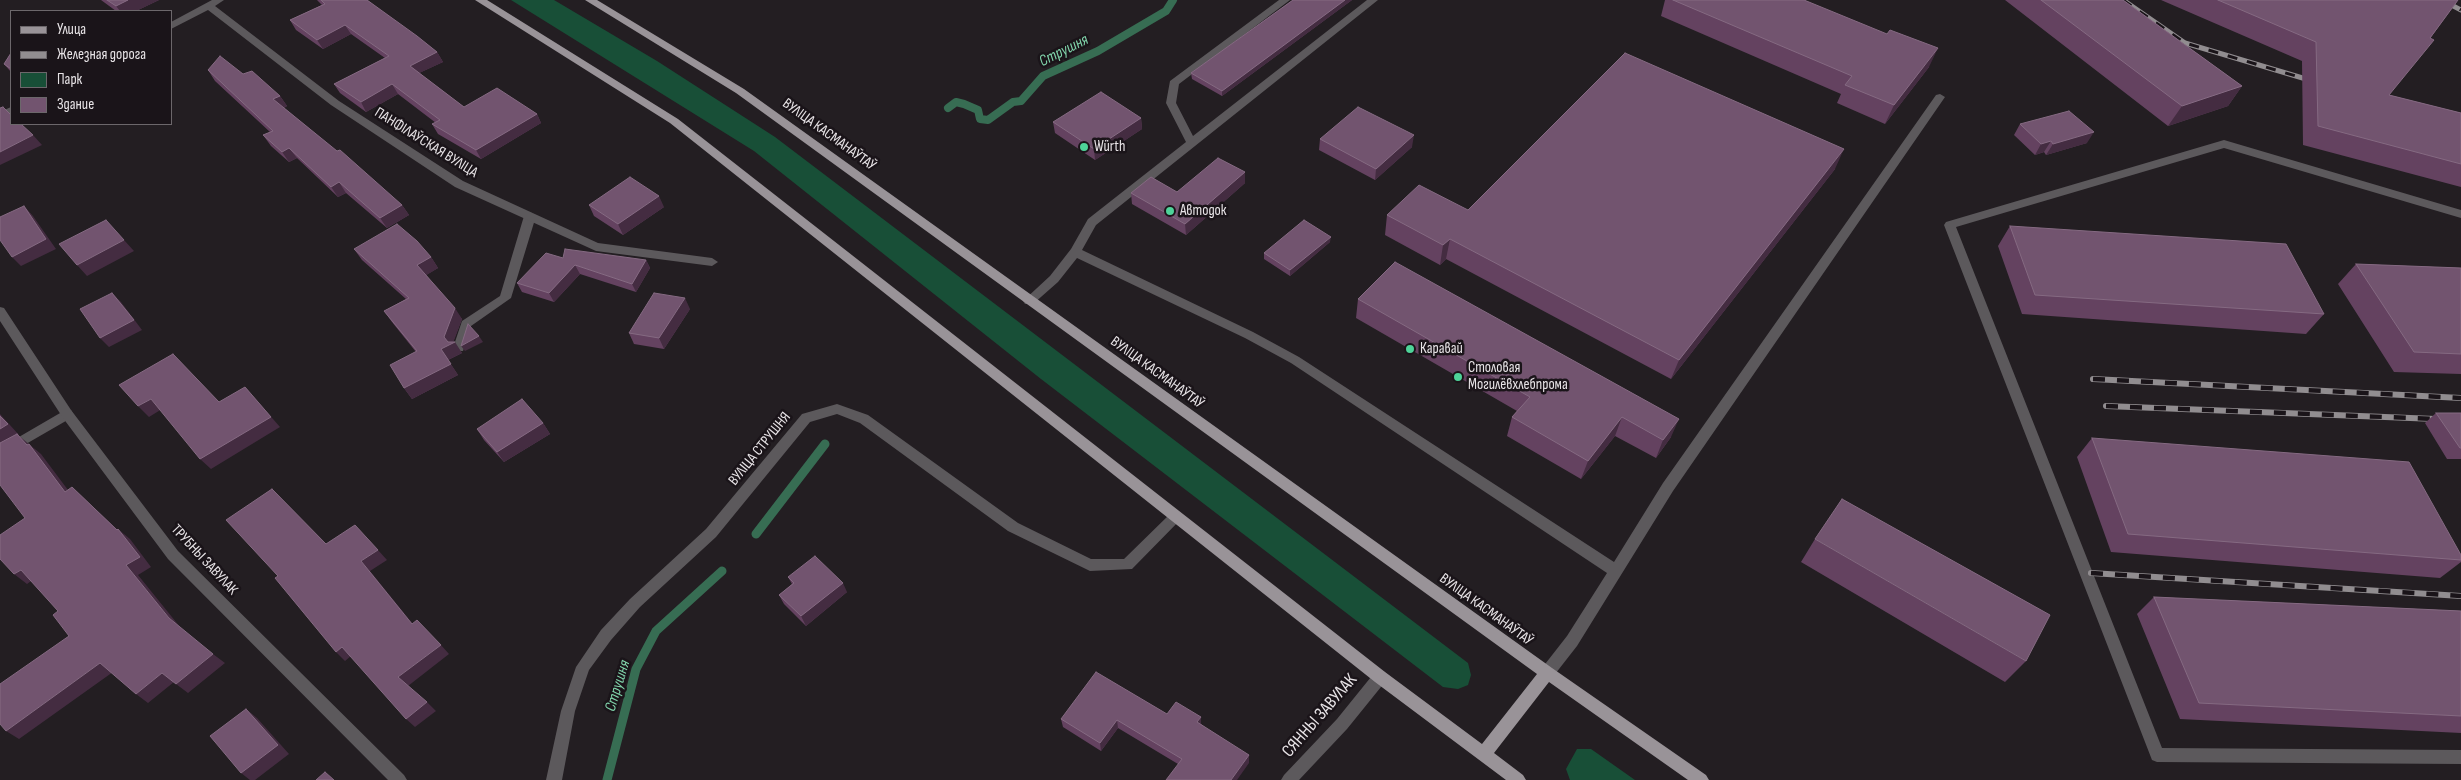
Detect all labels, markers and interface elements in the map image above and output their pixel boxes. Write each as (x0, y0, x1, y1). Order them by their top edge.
legend (10, 10, 172, 125)
text: Улица (57, 20, 86, 39)
water label: Струшня (1036, 30, 1092, 72)
text: Железная дорога (57, 45, 146, 64)
text: Парк (57, 70, 82, 89)
text: Здание (57, 95, 94, 114)
street label: ВУЛІЦА КАСМАНАЎТАЎ (779, 95, 879, 175)
street label: ПАНФІЛАЎСКАЯ ВУЛІЦА (371, 104, 481, 182)
place label: Würth (1094, 138, 1125, 156)
marker: Würth (1078, 141, 1090, 153)
place label: Автодок (1180, 202, 1227, 220)
marker: Автодок (1164, 205, 1176, 217)
street label: ВУЛІЦА КАСМАНАЎТАЎ (1107, 333, 1207, 413)
place label: Каравай (1420, 340, 1463, 358)
marker: Каравай (1404, 343, 1416, 355)
place label: Столовая Могилёвхлебпрома (1468, 359, 1568, 394)
marker: Столовая Могилёвхлебпрома (1452, 371, 1464, 383)
street label: ВУЛІЦА СТРУШНЯ (725, 409, 795, 489)
street label: ТРУБНЫ ЗАВУЛАК (167, 521, 241, 599)
street label: ВУЛІЦА КАСМАНАЎТАЎ (1436, 570, 1536, 650)
water label: Струшня (601, 658, 635, 714)
street label: СЯННЫ ЗАВУЛАК (1278, 670, 1362, 762)

